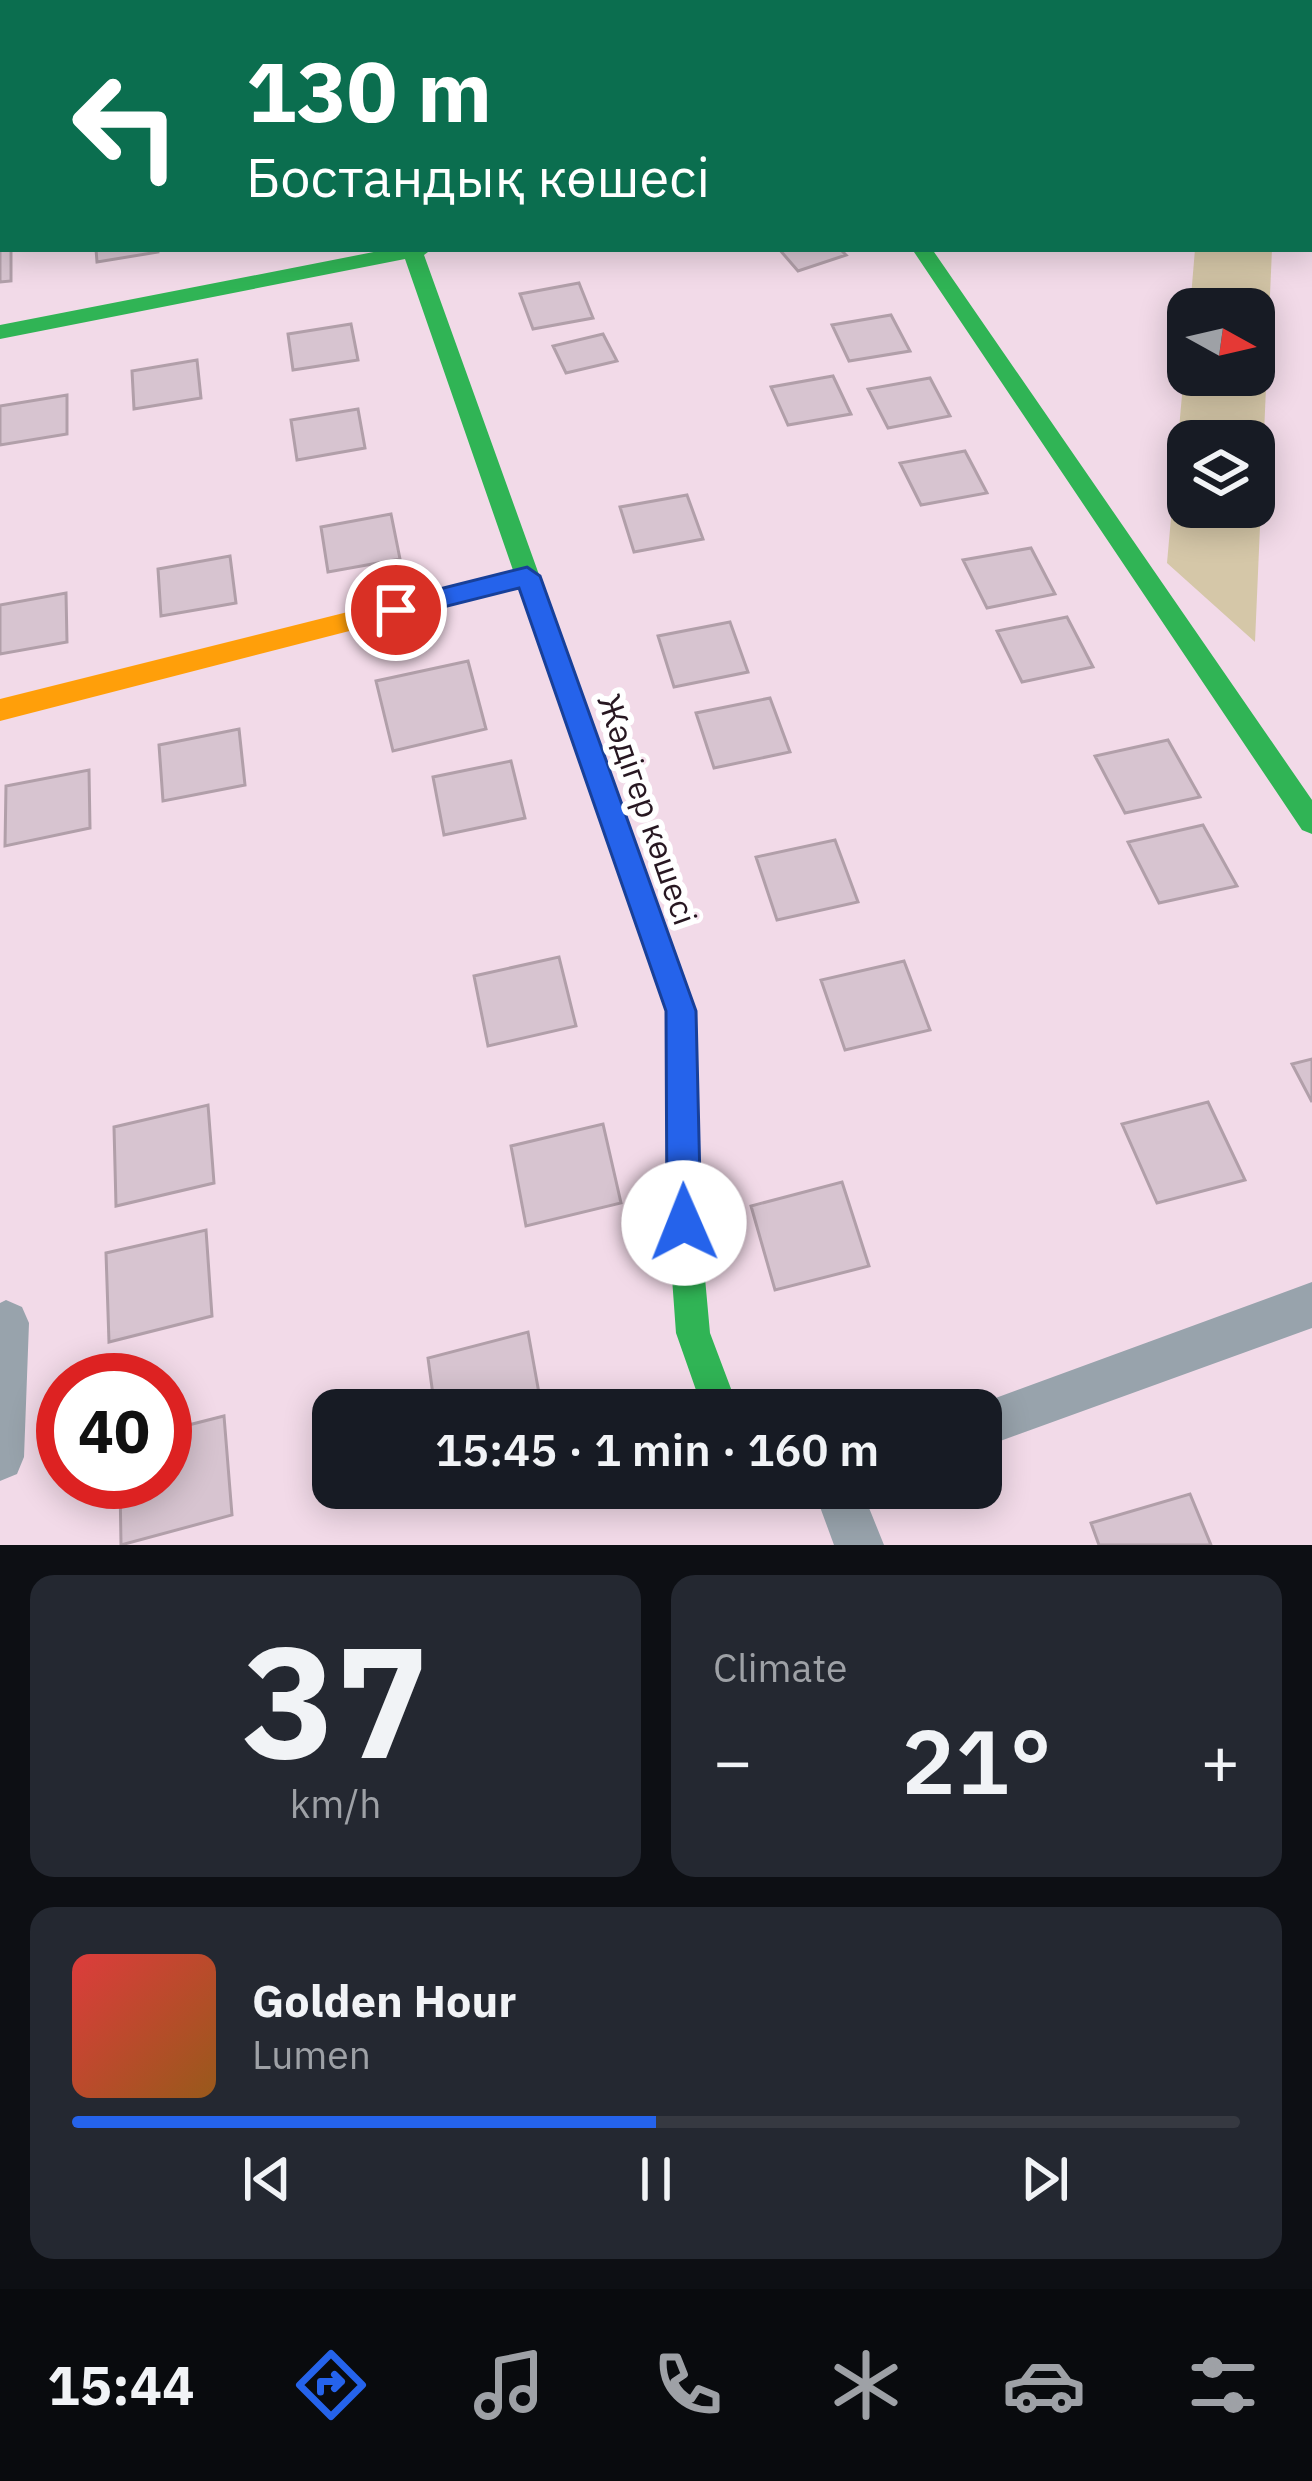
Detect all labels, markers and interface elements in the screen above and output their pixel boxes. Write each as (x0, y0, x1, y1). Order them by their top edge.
text: 130 m (246, 36, 492, 145)
icon: left (48, 48, 204, 204)
text: Бостандық көшесі (246, 142, 710, 212)
north arrow (1167, 288, 1275, 396)
map controls (1167, 288, 1275, 528)
button: layers (1167, 420, 1275, 528)
pin (345, 559, 447, 661)
icon: arrive (363, 577, 429, 643)
street label: Жәдігер көшесі (588, 688, 708, 930)
position arrow (621, 1160, 747, 1286)
speed limit sign: 40 (36, 1353, 192, 1509)
text: 15:45 · 1 min · 160 m (435, 1420, 879, 1478)
text: 37 (242, 1598, 429, 1801)
text: Climate (713, 1642, 847, 1693)
text: 21° (901, 1702, 1052, 1819)
text: − (713, 1717, 753, 1803)
text: + (1200, 1717, 1240, 1803)
text: km/h (290, 1778, 381, 1829)
text: Golden Hour (252, 1971, 516, 2029)
text: Lumen (252, 2029, 371, 2080)
icon: previous (234, 2146, 300, 2212)
icon: pause (623, 2146, 689, 2212)
icon: next (1012, 2146, 1078, 2212)
icon: directions (289, 2343, 373, 2427)
icon: music (467, 2343, 551, 2427)
icon: phone (646, 2343, 730, 2427)
icon: climate (824, 2343, 908, 2427)
icon: car (1002, 2343, 1086, 2427)
icon: filters (1181, 2343, 1265, 2427)
text: 15:44 (47, 2350, 195, 2420)

